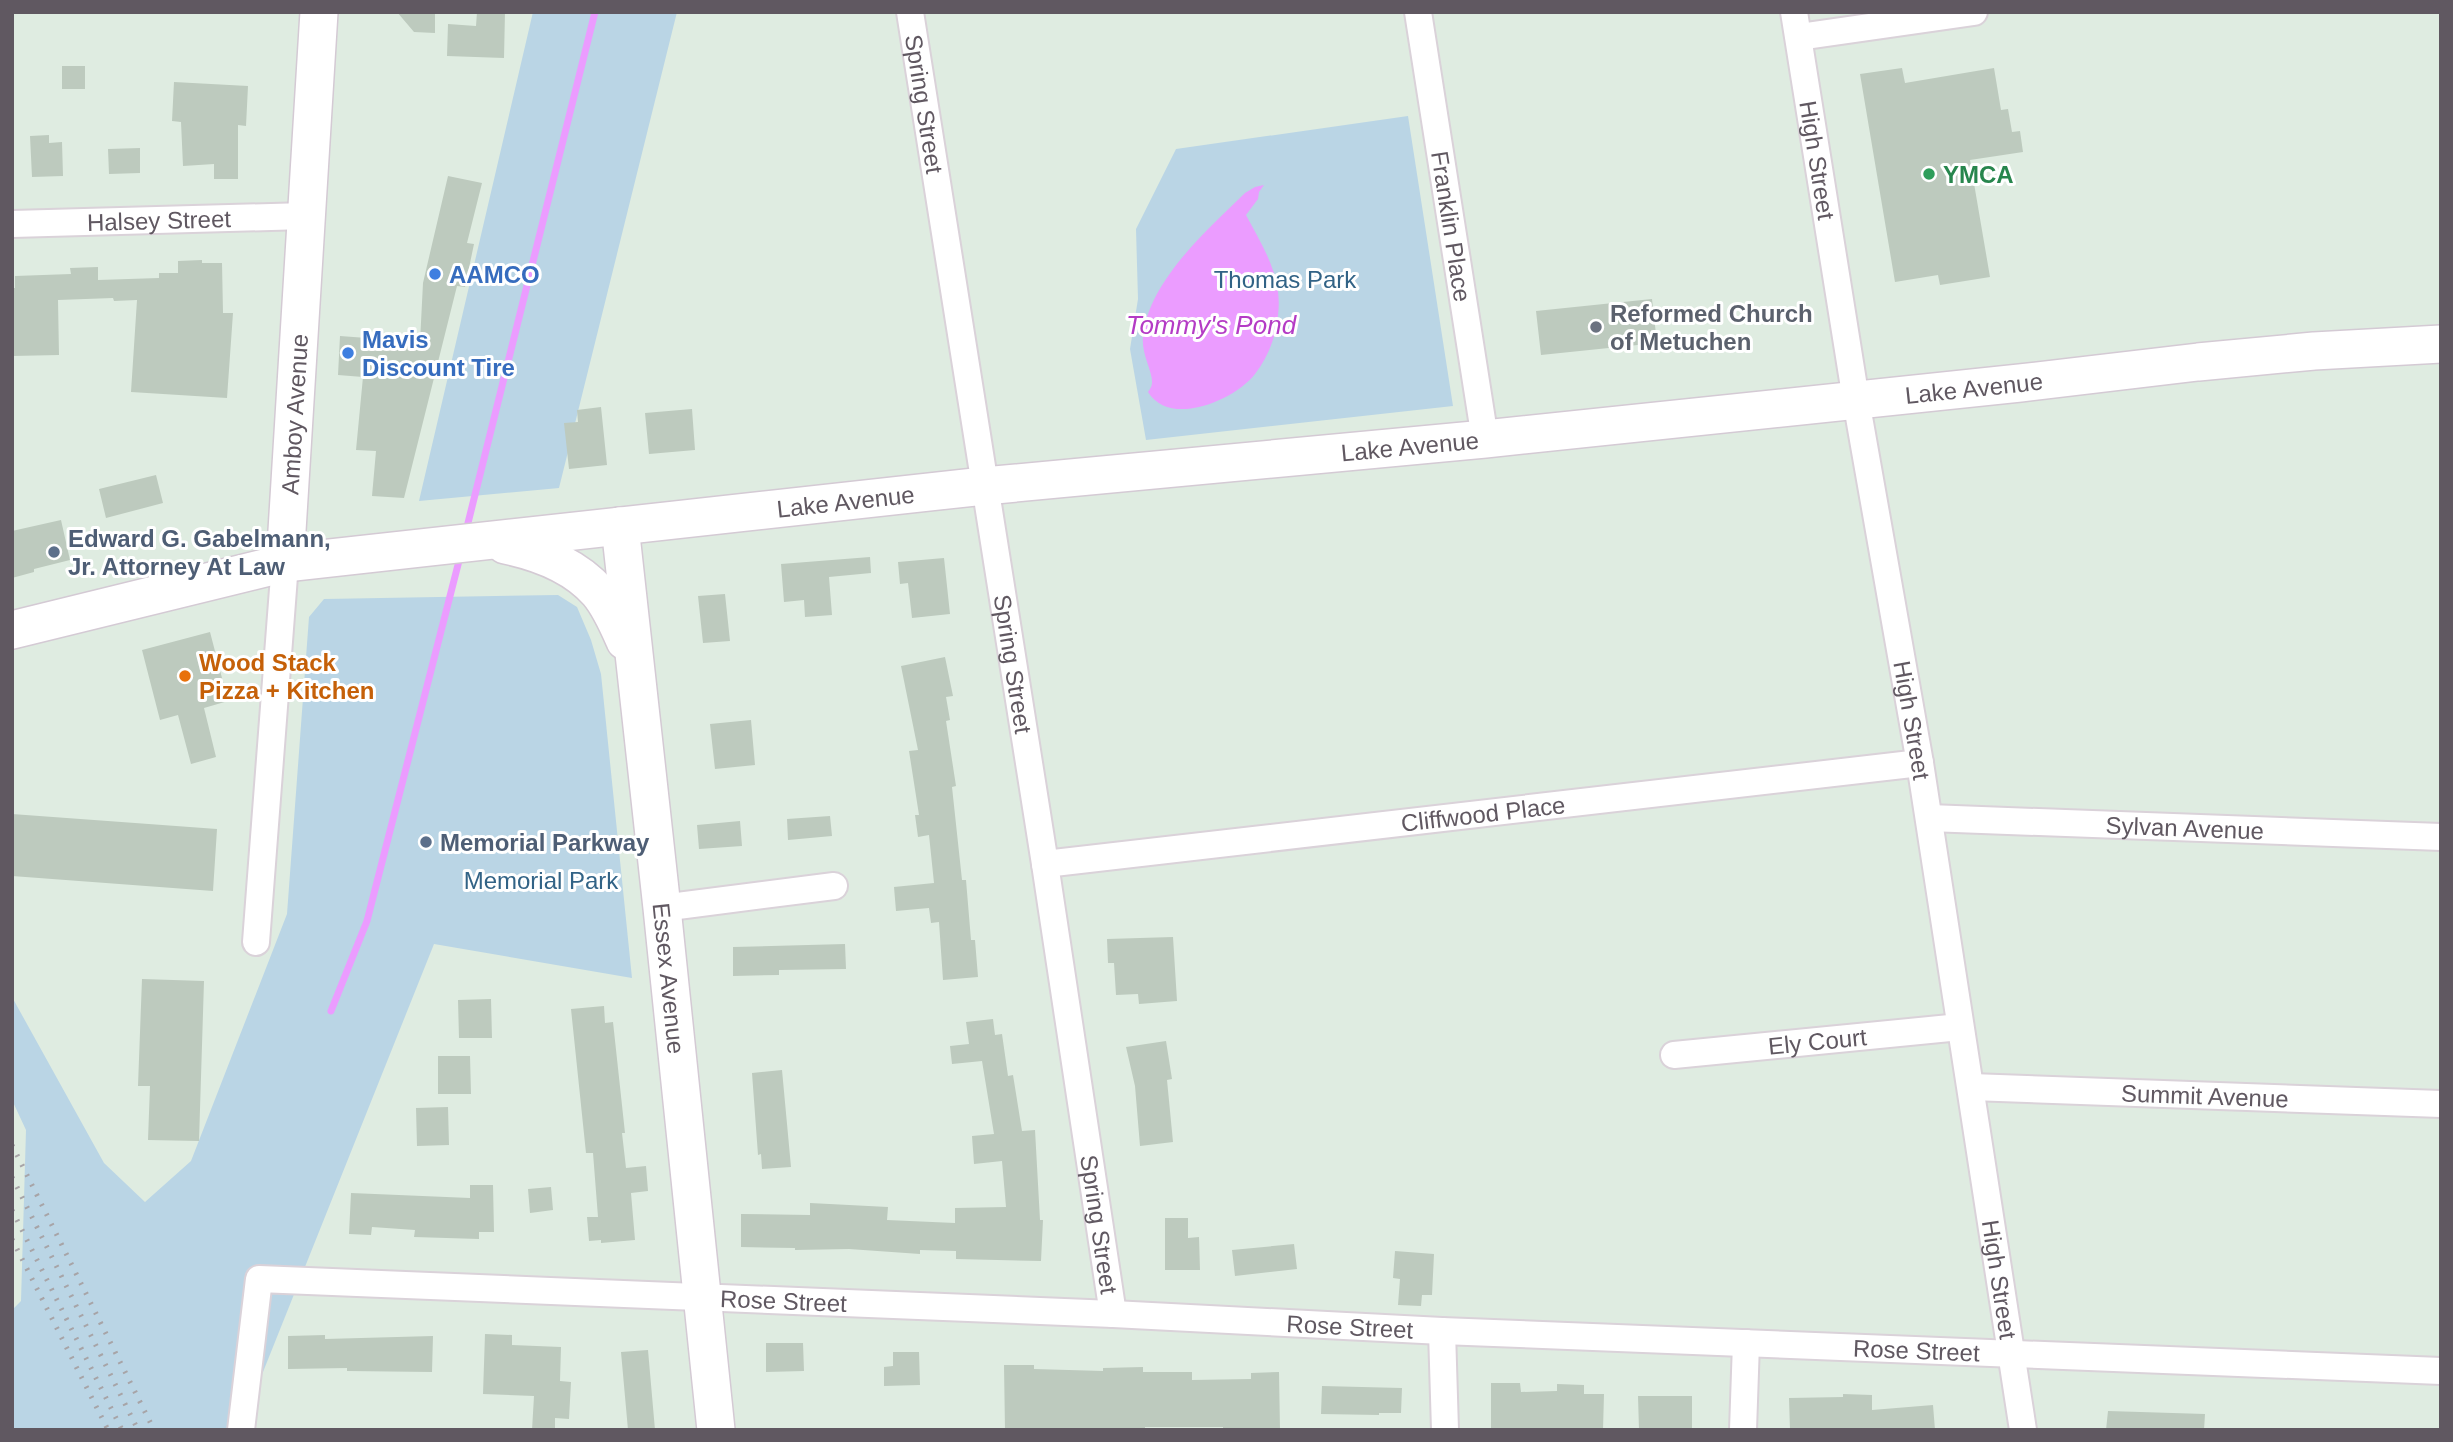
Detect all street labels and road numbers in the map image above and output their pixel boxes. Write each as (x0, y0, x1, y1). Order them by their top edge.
street label: Spring Street (900, 33, 949, 176)
street label: High Street (1795, 99, 1841, 222)
street label: Franklin Place (1427, 149, 1477, 304)
street label: Halsey Street (87, 205, 232, 235)
street label: Amboy Avenue (276, 333, 313, 496)
street label: Lake Avenue (1904, 367, 2044, 408)
street label: Lake Avenue (1340, 426, 1480, 466)
street label: Lake Avenue (775, 480, 916, 522)
street label: Spring Street (989, 593, 1038, 736)
street label: High Street (1889, 659, 1936, 782)
street label: Cliffwood Place (1400, 791, 1567, 836)
street label: Sylvan Avenue (2105, 811, 2264, 844)
street label: Essex Avenue (648, 901, 691, 1055)
street label: Ely Court (1767, 1023, 1868, 1059)
street label: Summit Avenue (2121, 1079, 2289, 1112)
street label: Spring Street (1076, 1153, 1123, 1296)
street label: High Street (1977, 1218, 2022, 1341)
street label: Rose Street (720, 1284, 848, 1317)
street label: Rose Street (1286, 1309, 1414, 1343)
street label: Rose Street (1852, 1334, 1981, 1366)

